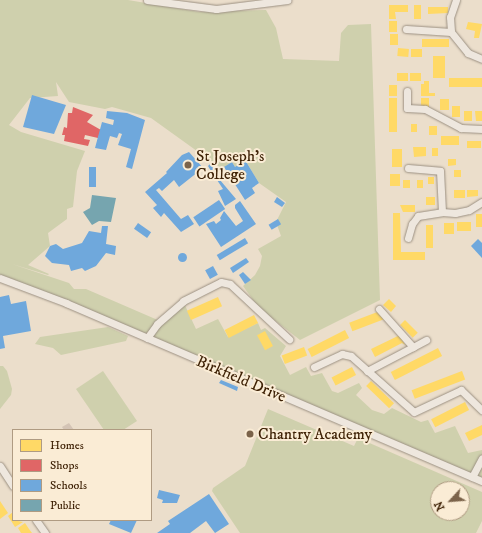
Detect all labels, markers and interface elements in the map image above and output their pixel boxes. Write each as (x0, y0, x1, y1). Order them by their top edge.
place label: St Joseph's College (196, 146, 264, 184)
marker: St Joseph's College (183, 160, 193, 170)
street label: Birkfield Drive (193, 352, 289, 406)
place label: Chantry Academy (258, 424, 372, 444)
legend (12, 429, 152, 521)
marker: Chantry Academy (245, 429, 255, 439)
text: Homes (50, 438, 84, 453)
text: Shops (50, 458, 78, 473)
text: Schools (50, 478, 87, 493)
north arrow (430, 481, 470, 521)
text: Public (50, 498, 80, 513)
text: N (432, 499, 448, 513)

